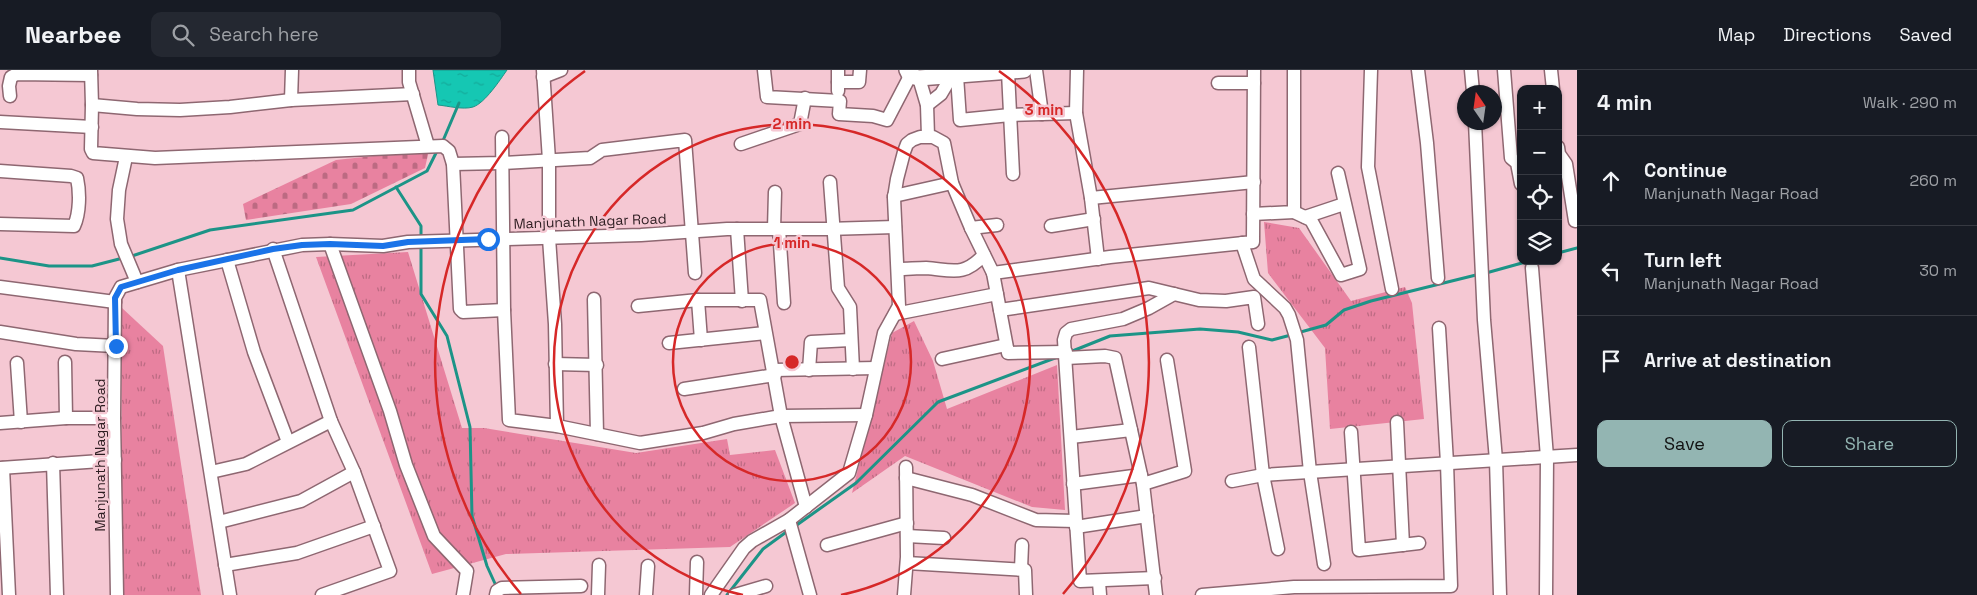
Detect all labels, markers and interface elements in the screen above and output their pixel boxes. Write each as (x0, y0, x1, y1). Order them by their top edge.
search box (151, 12, 501, 57)
text: Nearbee (25, 19, 121, 50)
icon: search (169, 21, 197, 49)
text: Search here (209, 22, 319, 47)
text: Map (1718, 23, 1755, 46)
text: Directions (1783, 23, 1872, 46)
text: Saved (1900, 23, 1952, 46)
north arrow (1457, 85, 1502, 130)
map controls (1517, 85, 1562, 265)
button: + (1517, 85, 1562, 130)
text: 4 min (1597, 89, 1652, 116)
text: Walk · 290 m (1863, 92, 1957, 113)
text: 3 min (1025, 100, 1063, 119)
text: 2 min (773, 114, 811, 133)
button: − (1517, 130, 1562, 175)
text: Continue (1644, 158, 1727, 183)
icon: ahead (1597, 167, 1625, 195)
text: 260 m (1909, 170, 1957, 191)
button: locate (1517, 175, 1562, 220)
text: Manjunath Nagar Road (1644, 183, 1819, 204)
street label: Manjunath Nagar Road (513, 209, 667, 233)
button: layers (1517, 220, 1562, 265)
route start (477, 228, 500, 251)
text: 1 min (774, 233, 810, 252)
text: Turn left (1644, 248, 1722, 273)
icon: left (1597, 257, 1625, 285)
text: 30 m (1919, 260, 1957, 281)
text: Manjunath Nagar Road (1644, 273, 1819, 294)
route end (105, 335, 128, 358)
icon: arrive (1597, 347, 1625, 375)
text: Arrive at destination (1644, 348, 1832, 373)
centre of rings (783, 353, 801, 371)
street label: Manjunath Nagar Road (91, 378, 109, 532)
button: Save (1597, 420, 1772, 467)
button: Share (1782, 420, 1957, 467)

